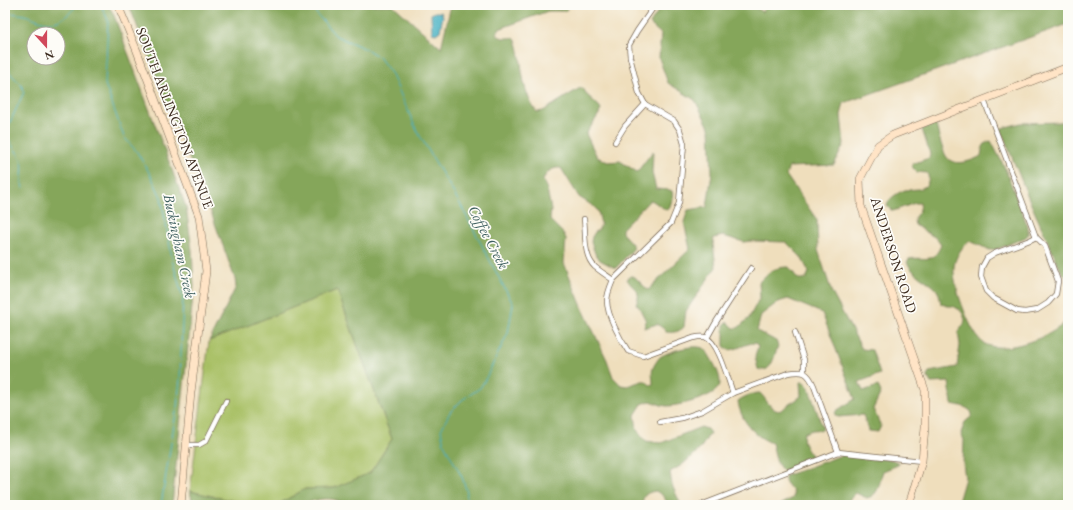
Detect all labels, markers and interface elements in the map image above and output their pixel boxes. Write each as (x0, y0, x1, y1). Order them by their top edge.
street label: SOUTH ARLINGTON AVENUE (132, 25, 218, 211)
north arrow (26, 26, 66, 66)
text: N (43, 47, 56, 64)
water label: Buckingham Creek (159, 191, 200, 300)
street label: ANDERSON ROAD (866, 194, 921, 316)
water label: Coffee Creek (464, 202, 514, 272)

